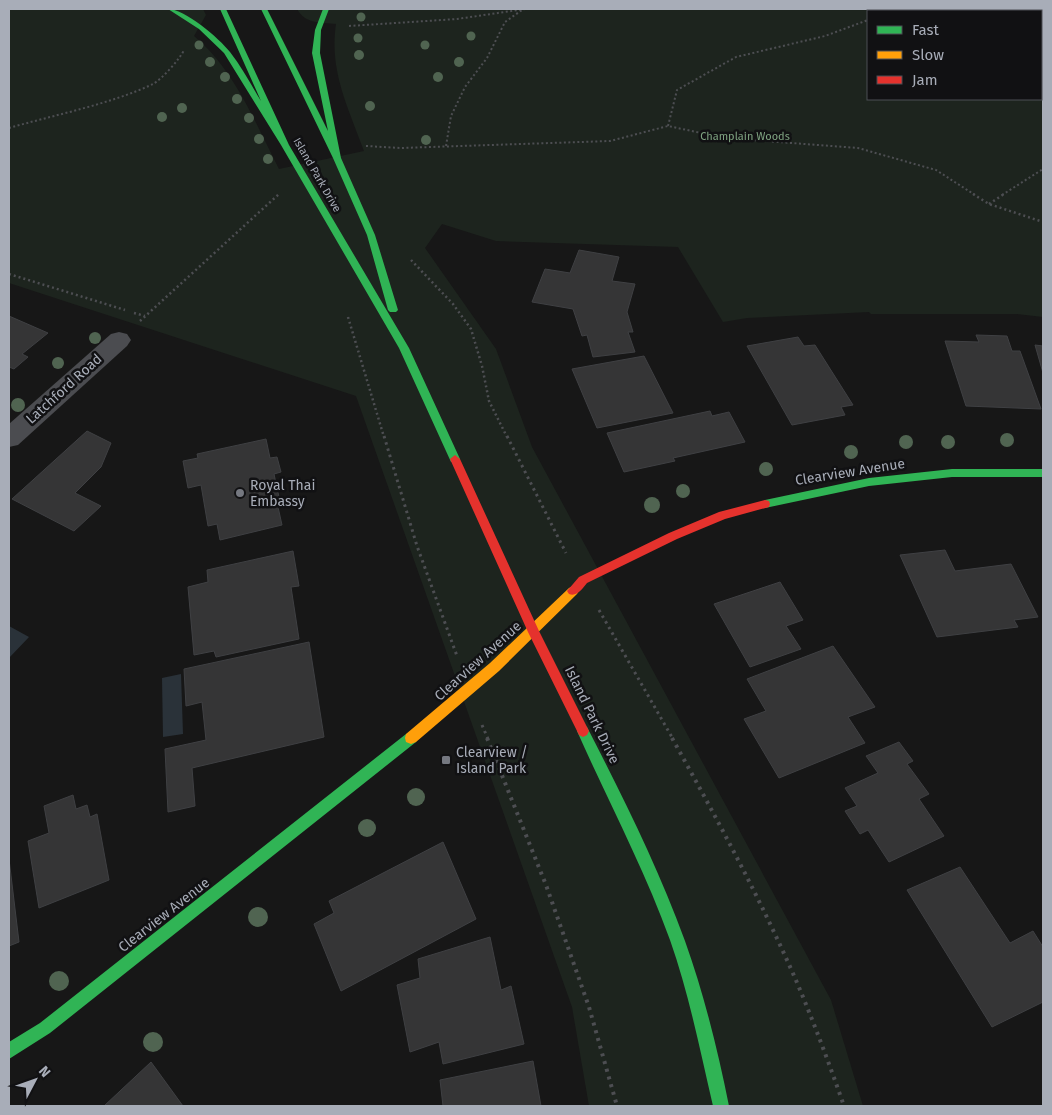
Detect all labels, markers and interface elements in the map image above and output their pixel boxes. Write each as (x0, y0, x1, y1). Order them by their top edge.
legend (867, 10, 1042, 100)
text: Fast (912, 21, 939, 39)
text: Slow (912, 46, 944, 64)
text: Jam (912, 71, 938, 89)
park label: Champlain Woods (700, 130, 790, 143)
street label: Island Park Drive (290, 135, 344, 215)
street label: Latchford Road (23, 350, 105, 428)
street label: Clearview Avenue (794, 455, 906, 489)
place label: Royal Thai Embassy (250, 477, 315, 510)
marker: Royal Thai Embassy (234, 487, 246, 499)
street label: Clearview Avenue (431, 618, 525, 704)
street label: Island Park Drive (561, 663, 623, 767)
place label: Clearview / Island Park (456, 744, 528, 777)
marker: Clearview / Island Park (440, 754, 452, 766)
street label: Clearview Avenue (115, 874, 213, 956)
north arrow (10, 1055, 60, 1105)
text: N (35, 1063, 54, 1081)

